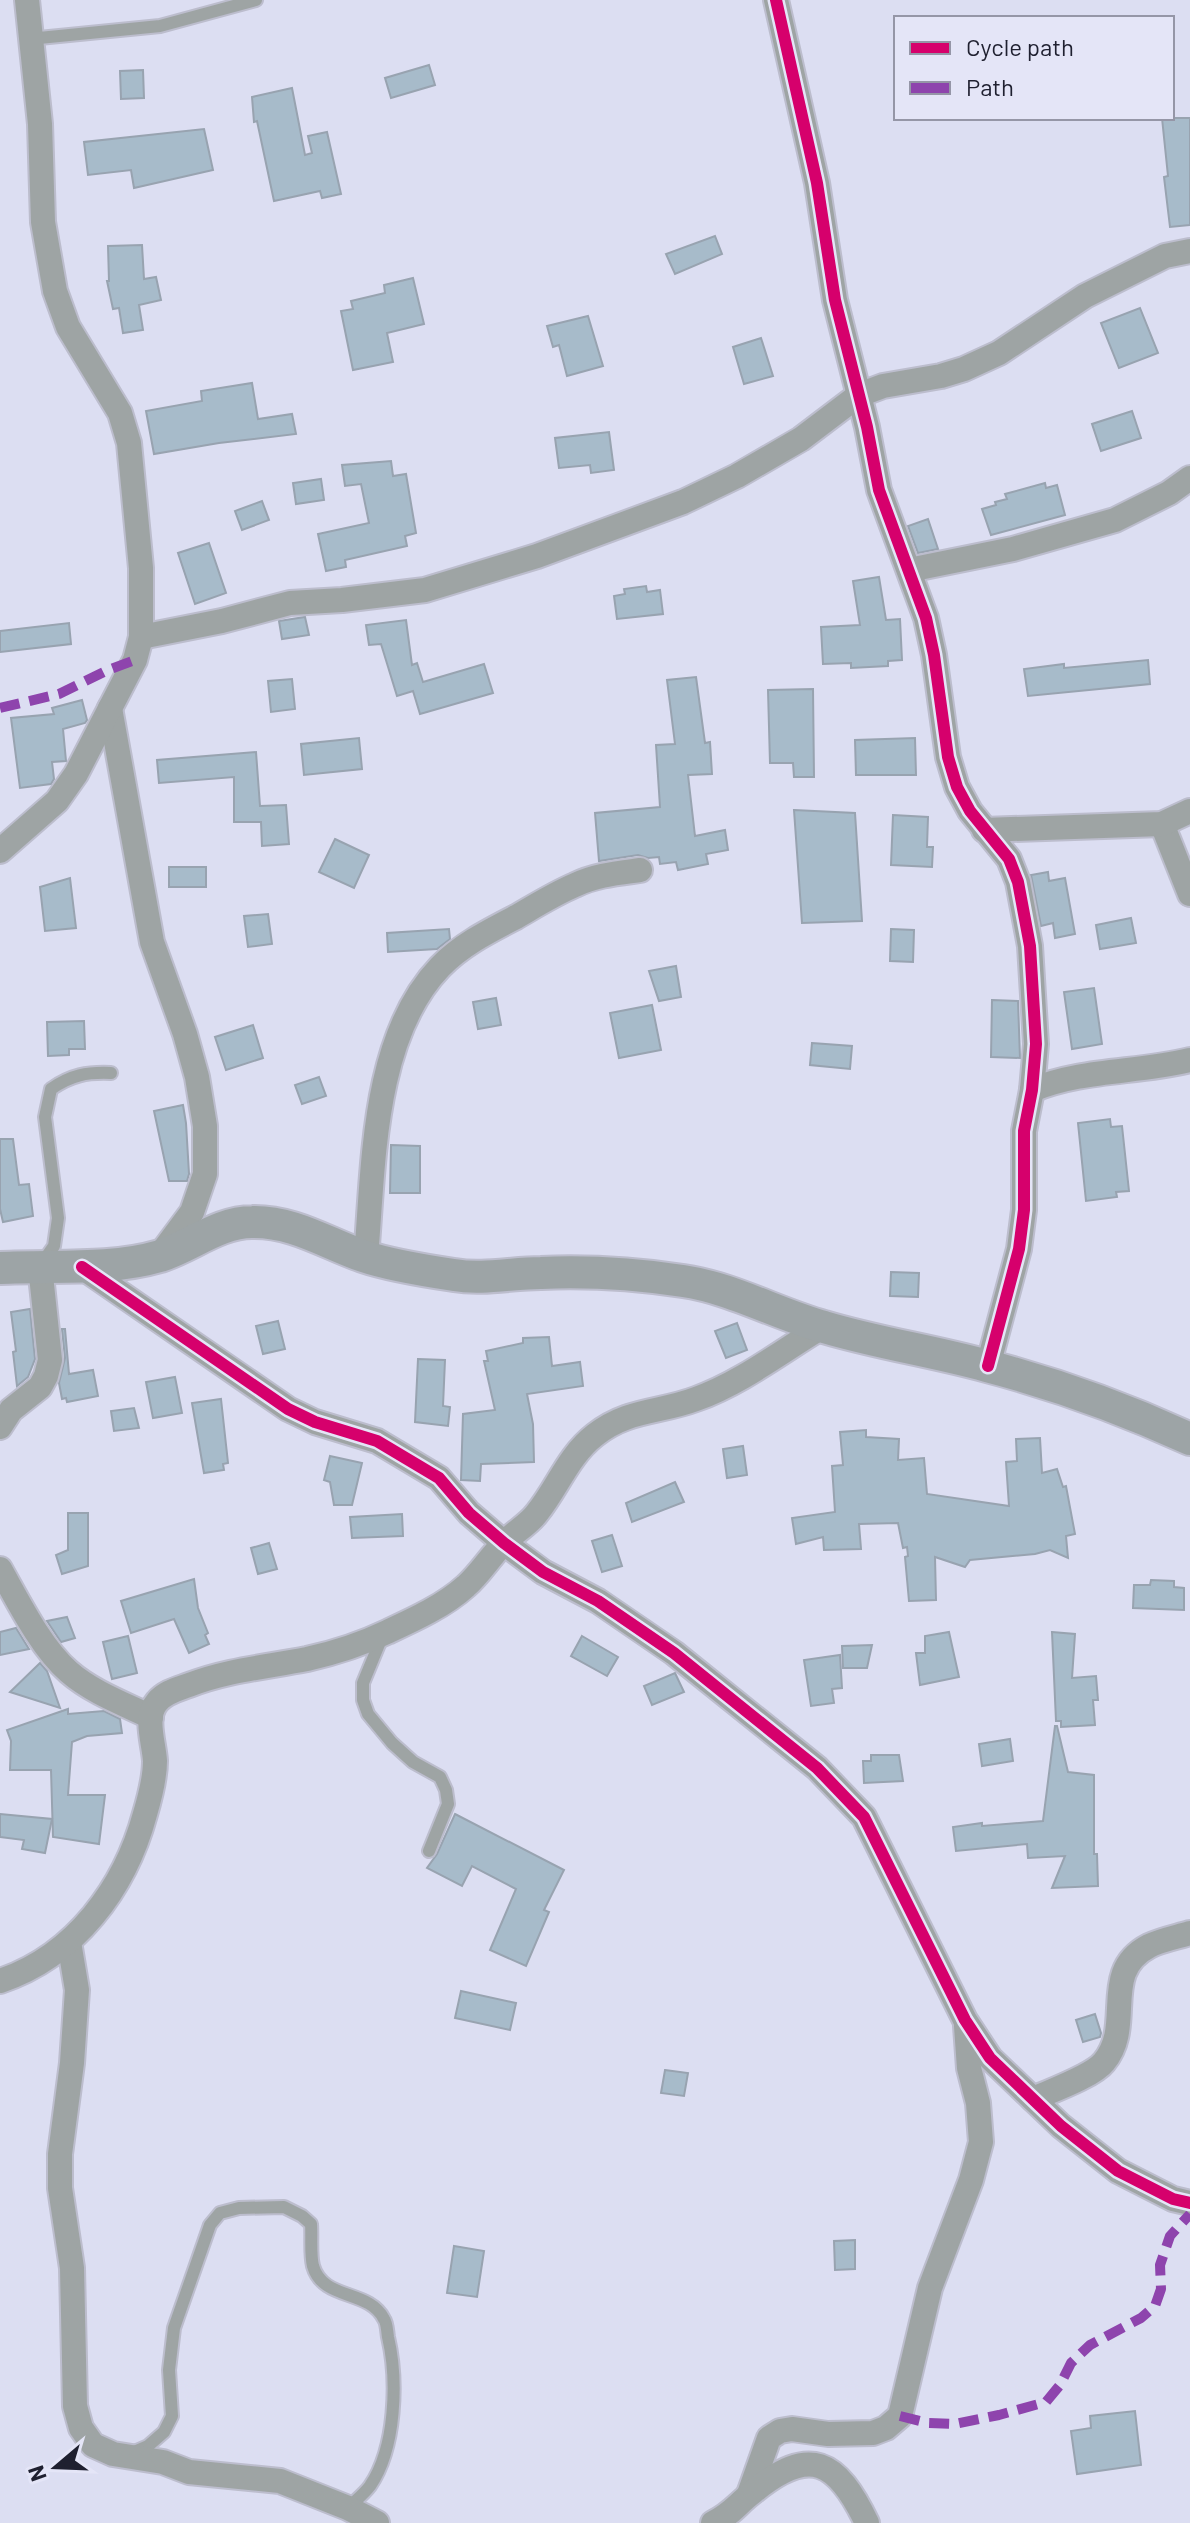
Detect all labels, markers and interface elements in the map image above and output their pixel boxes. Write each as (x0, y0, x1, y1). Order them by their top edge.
legend (894, 16, 1174, 120)
text: Cycle path (966, 32, 1074, 61)
text: Path (966, 72, 1014, 101)
north arrow (16, 2427, 96, 2507)
text: N (21, 2463, 51, 2485)

